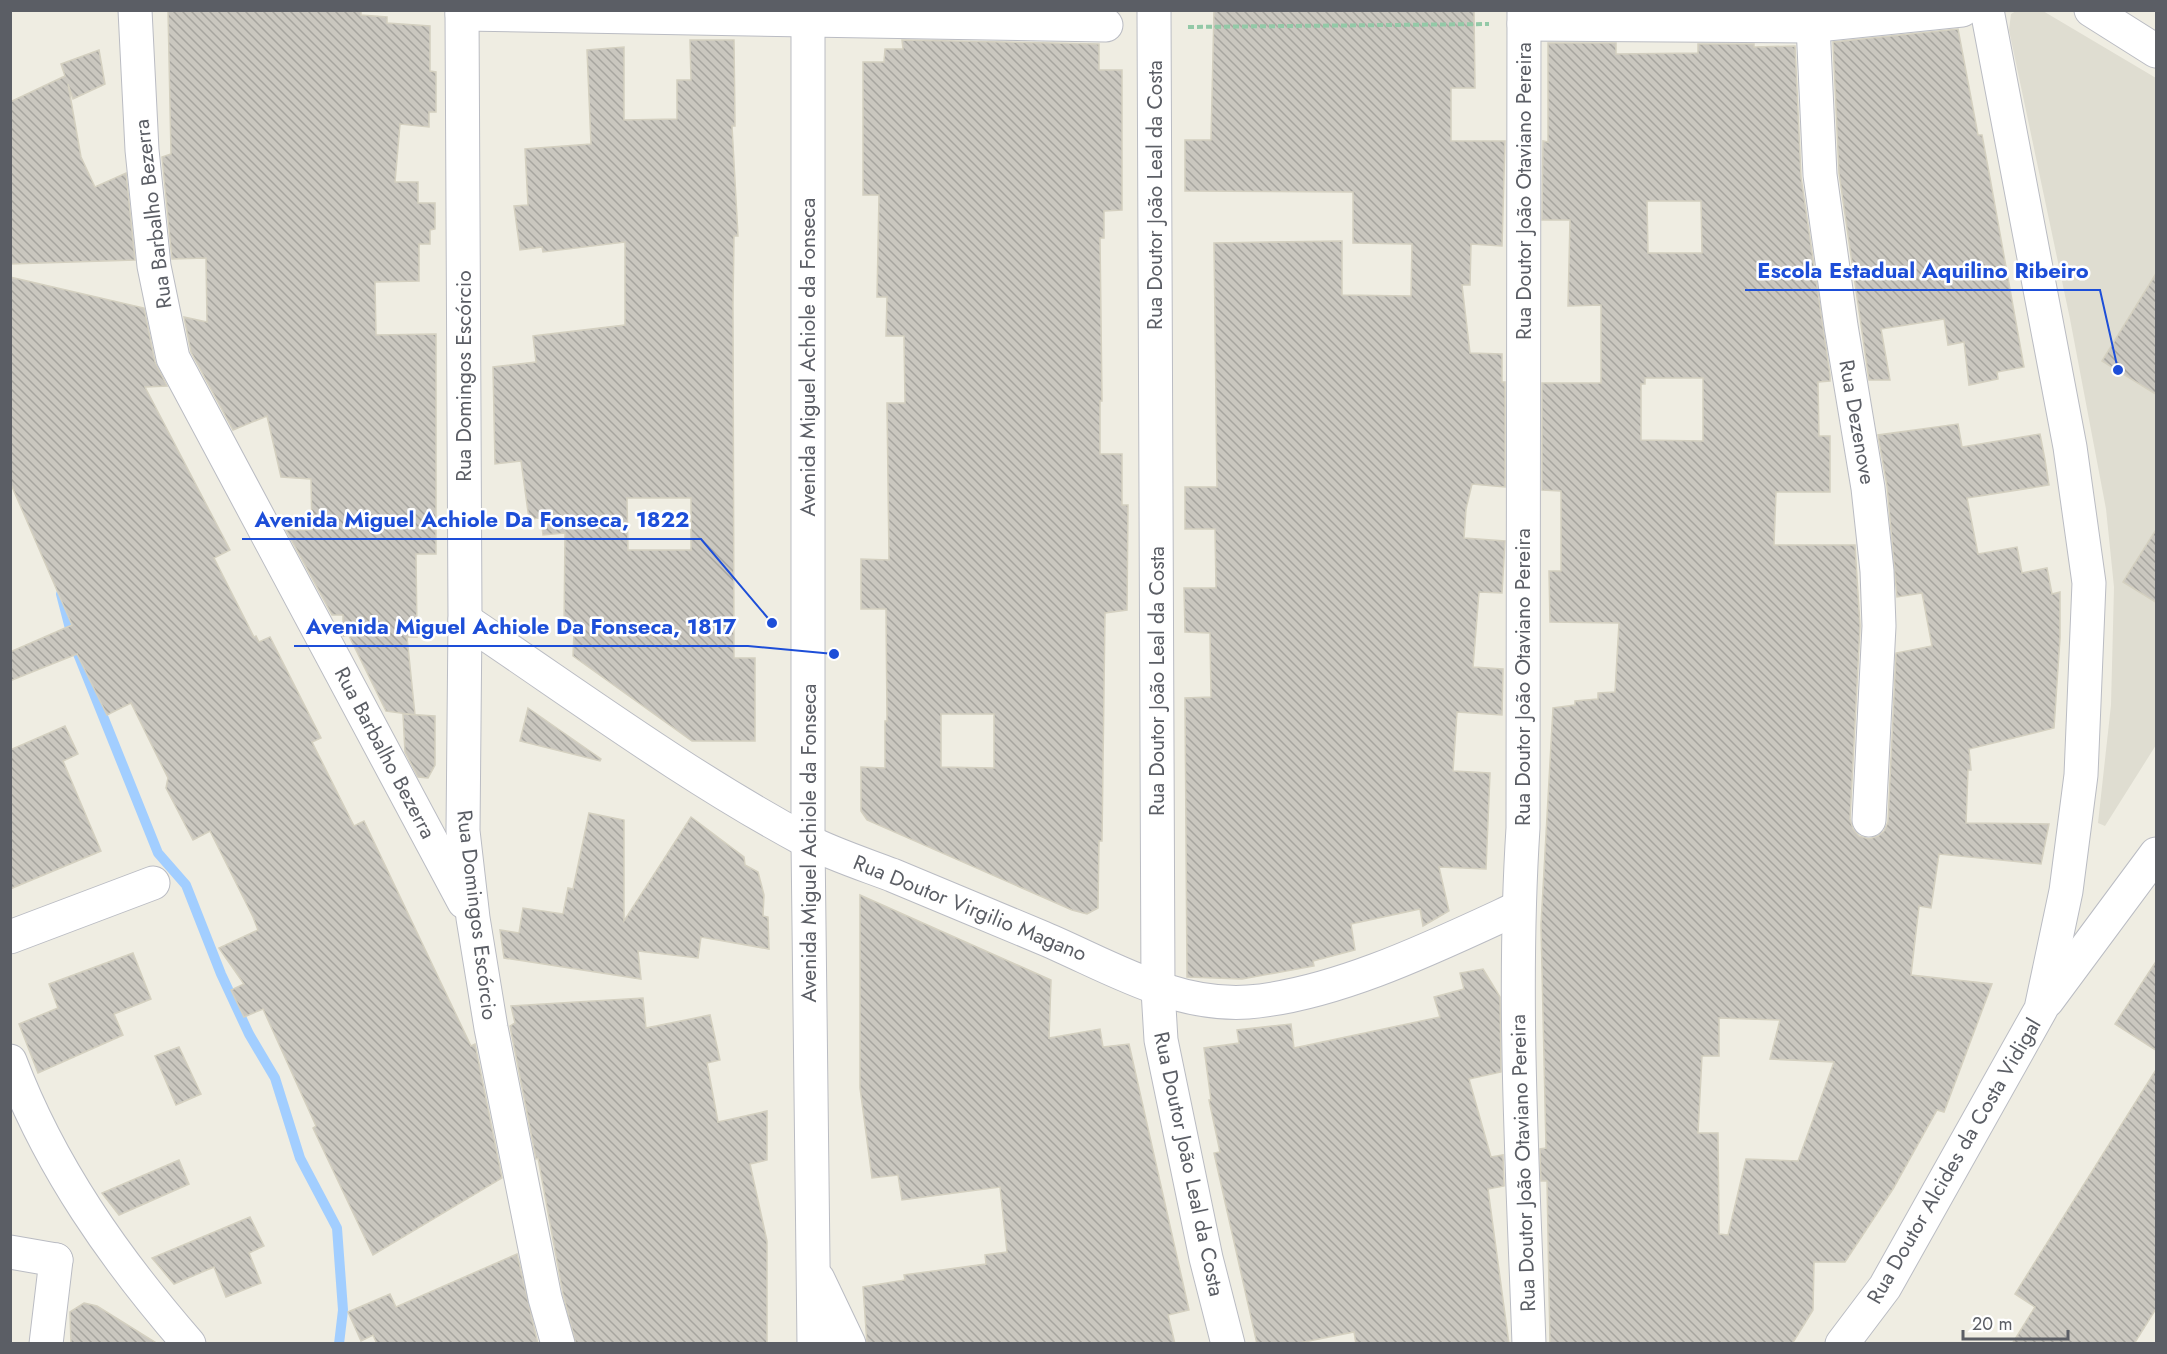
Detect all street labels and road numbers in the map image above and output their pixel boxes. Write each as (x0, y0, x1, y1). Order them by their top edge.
street label: Rua Doutor João Otaviano Pereira (1509, 42, 1539, 340)
street label: Rua Doutor João Leal da Costa (1140, 60, 1170, 330)
street label: Rua Barbalho Bezerra (126, 117, 180, 311)
street label: Avenida Miguel Achiole da Fonseca (793, 198, 823, 516)
street label: Rua Domingos Escórcio (449, 270, 479, 482)
street label: Rua Dezenove (1831, 357, 1883, 487)
street label: Rua Doutor João Otaviano Pereira (1508, 528, 1538, 826)
street label: Rua Doutor João Leal da Costa (1142, 546, 1172, 816)
street label: Rua Barbalho Bezerra (327, 662, 443, 844)
street label: Avenida Miguel Achiole da Fonseca (794, 684, 824, 1002)
street label: Rua Domingos Escórcio (449, 808, 505, 1022)
street label: Rua Doutor Virgilio Magano (849, 847, 1091, 969)
street label: Rua Doutor Alcides da Costa Vidigal (1860, 1013, 2048, 1309)
street label: Rua Doutor João Otaviano Pereira (1503, 1014, 1543, 1312)
street label: Rua Doutor João Leal da Costa (1146, 1029, 1232, 1299)

